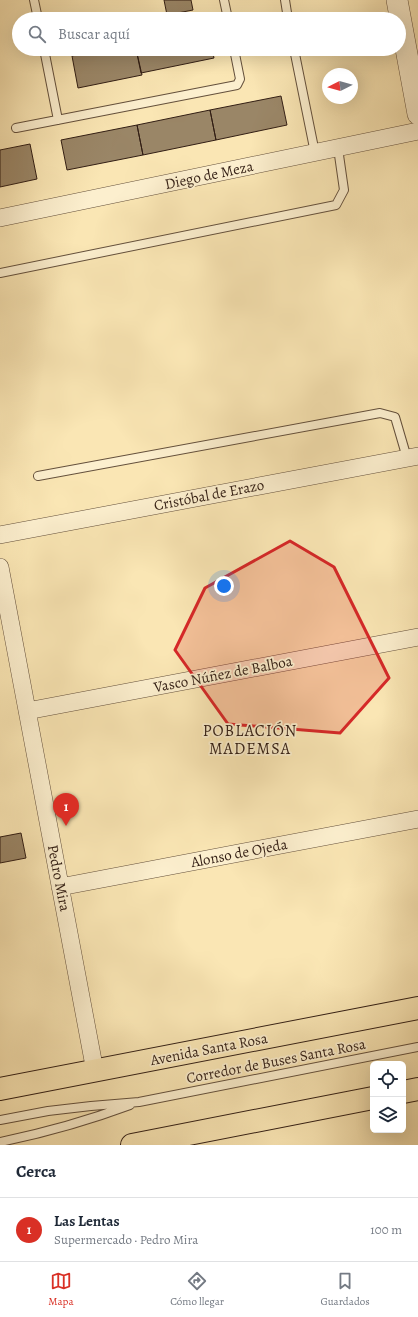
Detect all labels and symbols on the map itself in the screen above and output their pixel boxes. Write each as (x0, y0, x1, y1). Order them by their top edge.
north arrow (322, 68, 358, 104)
street label: Diego de Meza (163, 156, 255, 194)
street label: Cristóbal de Erazo (152, 475, 266, 515)
your location (214, 576, 234, 596)
street label: Vasco Núñez de Balboa (151, 651, 294, 697)
district label: POBLACIÓN MADEMSA (203, 720, 297, 760)
pin: 1 (53, 793, 79, 826)
street label: Alonso de Ojeda (188, 834, 289, 872)
street label: Pedro Mira (43, 843, 75, 913)
street label: Avenida Santa Rosa (148, 1028, 269, 1070)
street label: Corredor de Buses Santa Rosa (185, 1034, 367, 1088)

